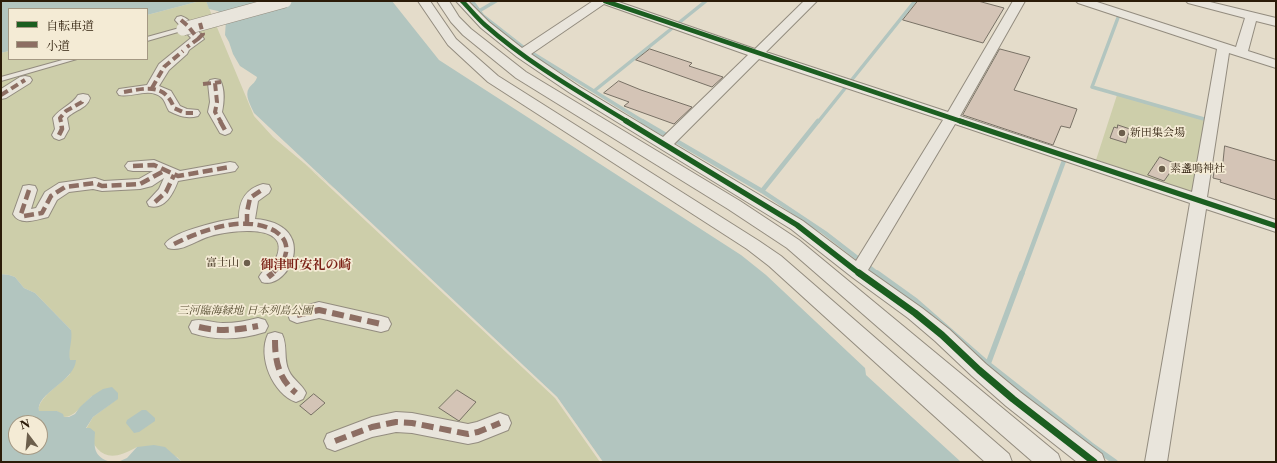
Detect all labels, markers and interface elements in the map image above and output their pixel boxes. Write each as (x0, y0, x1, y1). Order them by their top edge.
legend (8, 8, 148, 60)
text: 自転車道 (46, 18, 94, 33)
text: 小道 (46, 38, 70, 53)
place label: 新田集会場 (1130, 126, 1185, 140)
marker: 新田集会場 (1117, 128, 1127, 138)
place label: 素盞嗚神社 (1170, 162, 1225, 176)
marker: 素盞嗚神社 (1157, 164, 1167, 174)
place label: 富士山 (206, 256, 239, 270)
district label: 御津町安礼の崎 (261, 257, 351, 273)
marker: 富士山 (242, 258, 252, 268)
park label: 三河臨海緑地 日本列島公園 (177, 304, 313, 318)
north arrow (8, 415, 48, 455)
text: N (18, 416, 31, 432)

